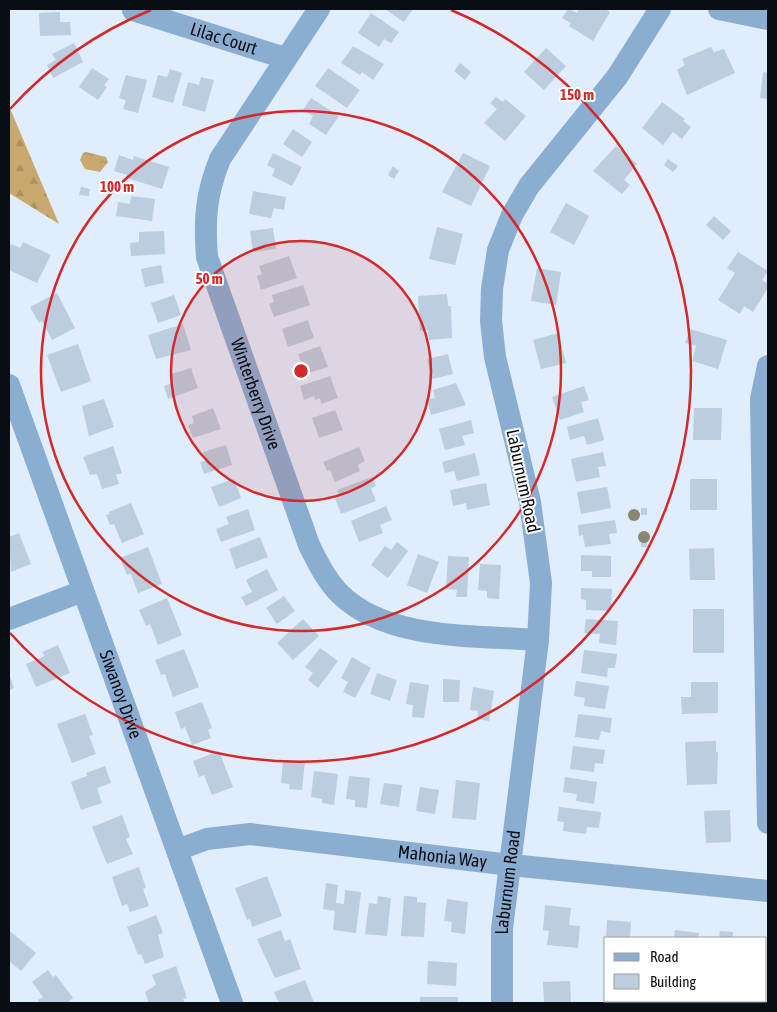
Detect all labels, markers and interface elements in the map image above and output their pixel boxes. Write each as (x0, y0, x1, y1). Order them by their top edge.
street label: Lilac Court (188, 18, 260, 59)
text: 150 m (560, 86, 594, 103)
text: 100 m (100, 178, 134, 195)
text: 50 m (196, 270, 223, 287)
street label: Winterberry Drive (227, 335, 285, 452)
centre of rings (292, 362, 310, 380)
street label: Laburnum Road (502, 427, 545, 534)
street label: Siwanoy Drive (96, 647, 147, 741)
street label: Laburnum Road (491, 829, 524, 935)
street label: Mahonia Way (397, 841, 488, 872)
legend (604, 937, 767, 1002)
text: Road (650, 948, 679, 965)
text: Building (650, 973, 696, 990)

